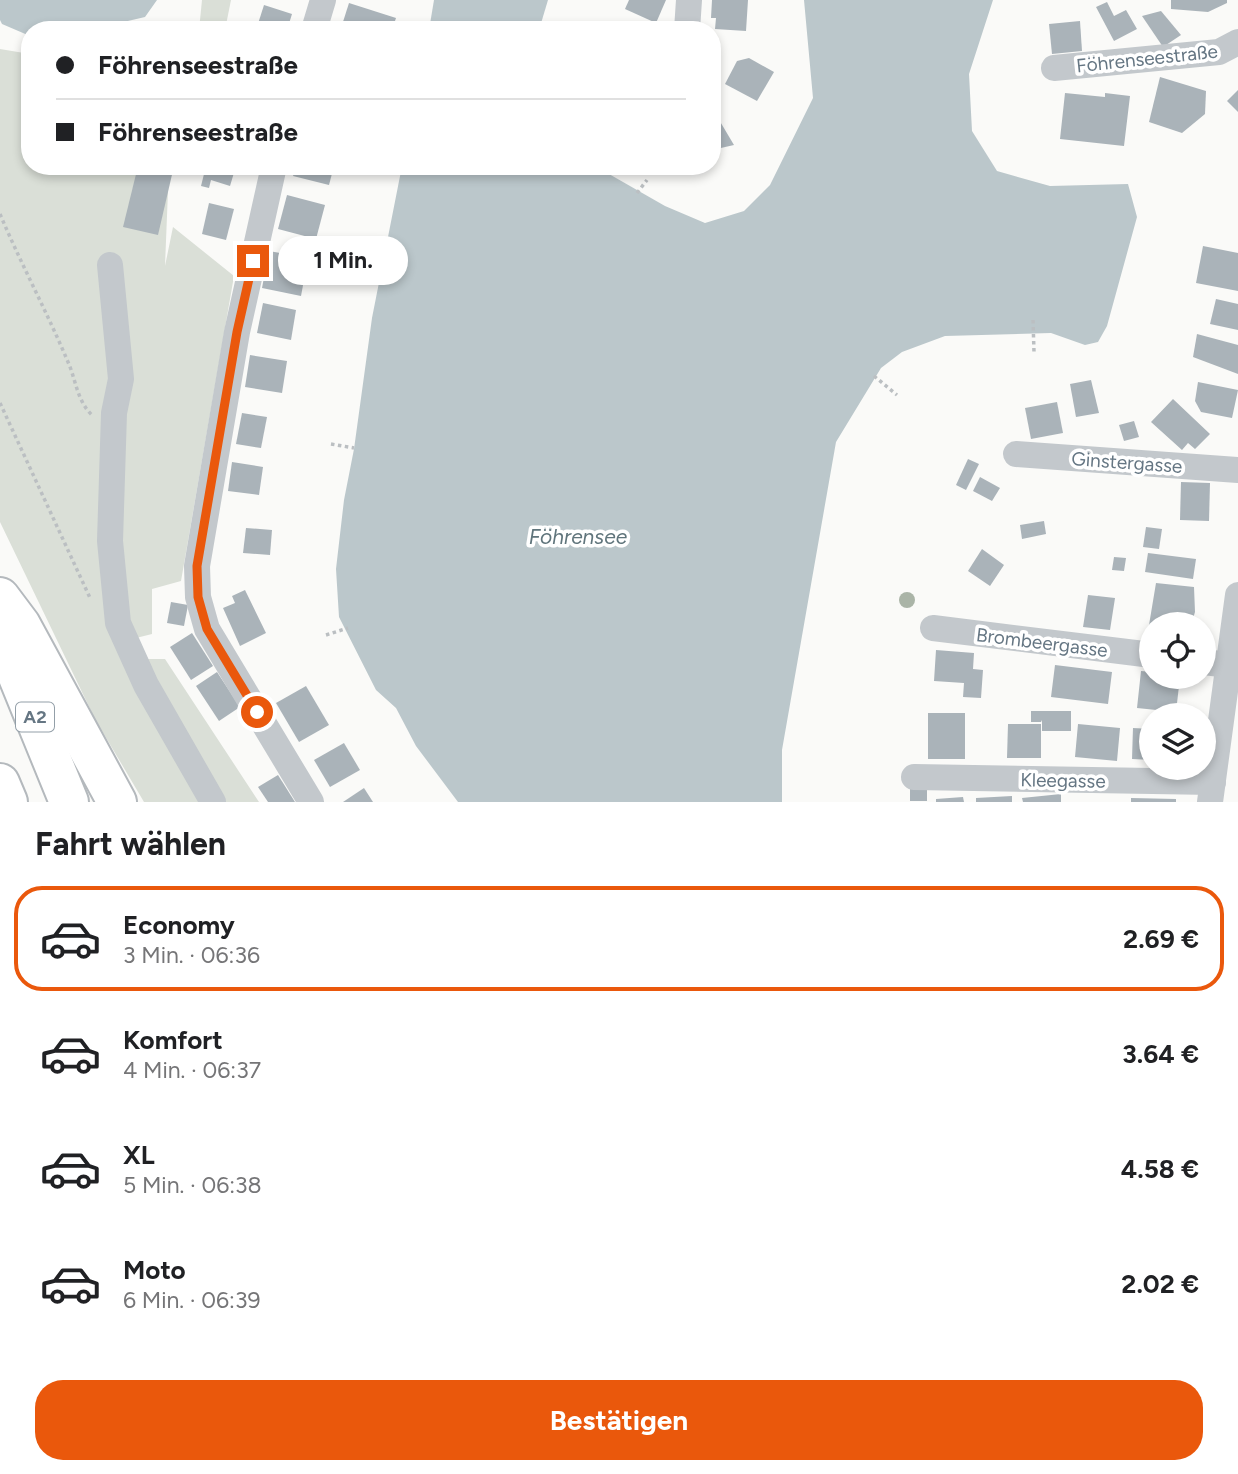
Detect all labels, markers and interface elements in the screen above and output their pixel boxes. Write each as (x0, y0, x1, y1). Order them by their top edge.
street label: Föhrenseestraße (1075, 40, 1219, 77)
text: Föhrenseestraße (98, 49, 298, 81)
text: Föhrenseestraße (98, 116, 298, 148)
callout: 1 Min. (278, 236, 407, 286)
route end (237, 245, 269, 277)
text: 1 Min. (313, 246, 373, 274)
street label: Ginstergasse (1071, 447, 1183, 478)
water label: Föhrensee (529, 524, 628, 549)
map controls (1139, 612, 1216, 780)
button: locate (1139, 612, 1216, 689)
street label: Brombeergasse (975, 623, 1109, 662)
route start (241, 696, 273, 728)
road number: A2 (16, 702, 54, 732)
button: layers (1139, 703, 1216, 780)
street label: Kleegasse (1020, 768, 1106, 793)
text: Fahrt wählen (35, 825, 226, 863)
icon: car (39, 907, 102, 970)
text: Economy (123, 909, 235, 941)
text: 2.69 € (1123, 923, 1199, 955)
text: 3 Min. · 06:36 (123, 941, 260, 969)
icon: car (39, 1022, 102, 1085)
text: Komfort (123, 1024, 223, 1056)
text: 3.64 € (1122, 1038, 1199, 1070)
text: 4 Min. · 06:37 (123, 1056, 261, 1084)
icon: car (39, 1137, 102, 1200)
text: XL (123, 1139, 155, 1171)
text: 4.58 € (1121, 1153, 1199, 1185)
text: 5 Min. · 06:38 (123, 1171, 262, 1199)
icon: car (39, 1252, 102, 1315)
text: Moto (123, 1254, 186, 1286)
text: 2.02 € (1121, 1268, 1199, 1300)
text: 6 Min. · 06:39 (123, 1286, 260, 1314)
button: Bestätigen (35, 1380, 1203, 1460)

